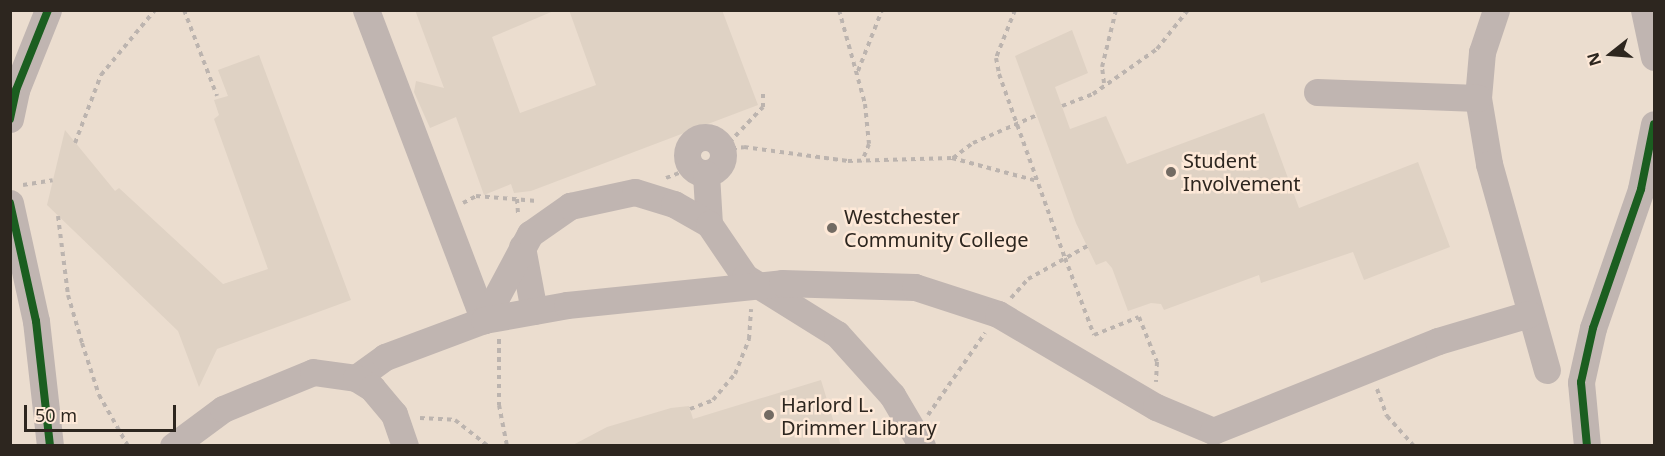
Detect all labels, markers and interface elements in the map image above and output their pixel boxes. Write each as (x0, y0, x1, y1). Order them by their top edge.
north arrow (1581, 24, 1641, 84)
text: N (1581, 50, 1606, 69)
place label: Student Involvement (1183, 148, 1301, 195)
marker: Student Involvement (1164, 165, 1178, 179)
place label: Westchester Community College (844, 204, 1029, 251)
marker: Westchester Community College (825, 221, 839, 235)
place label: Harlord L. Drimmer Library (781, 392, 937, 439)
scale bar (27, 393, 178, 431)
text: 50 m (35, 403, 77, 427)
marker: Harlord L. Drimmer Library (762, 408, 776, 422)

